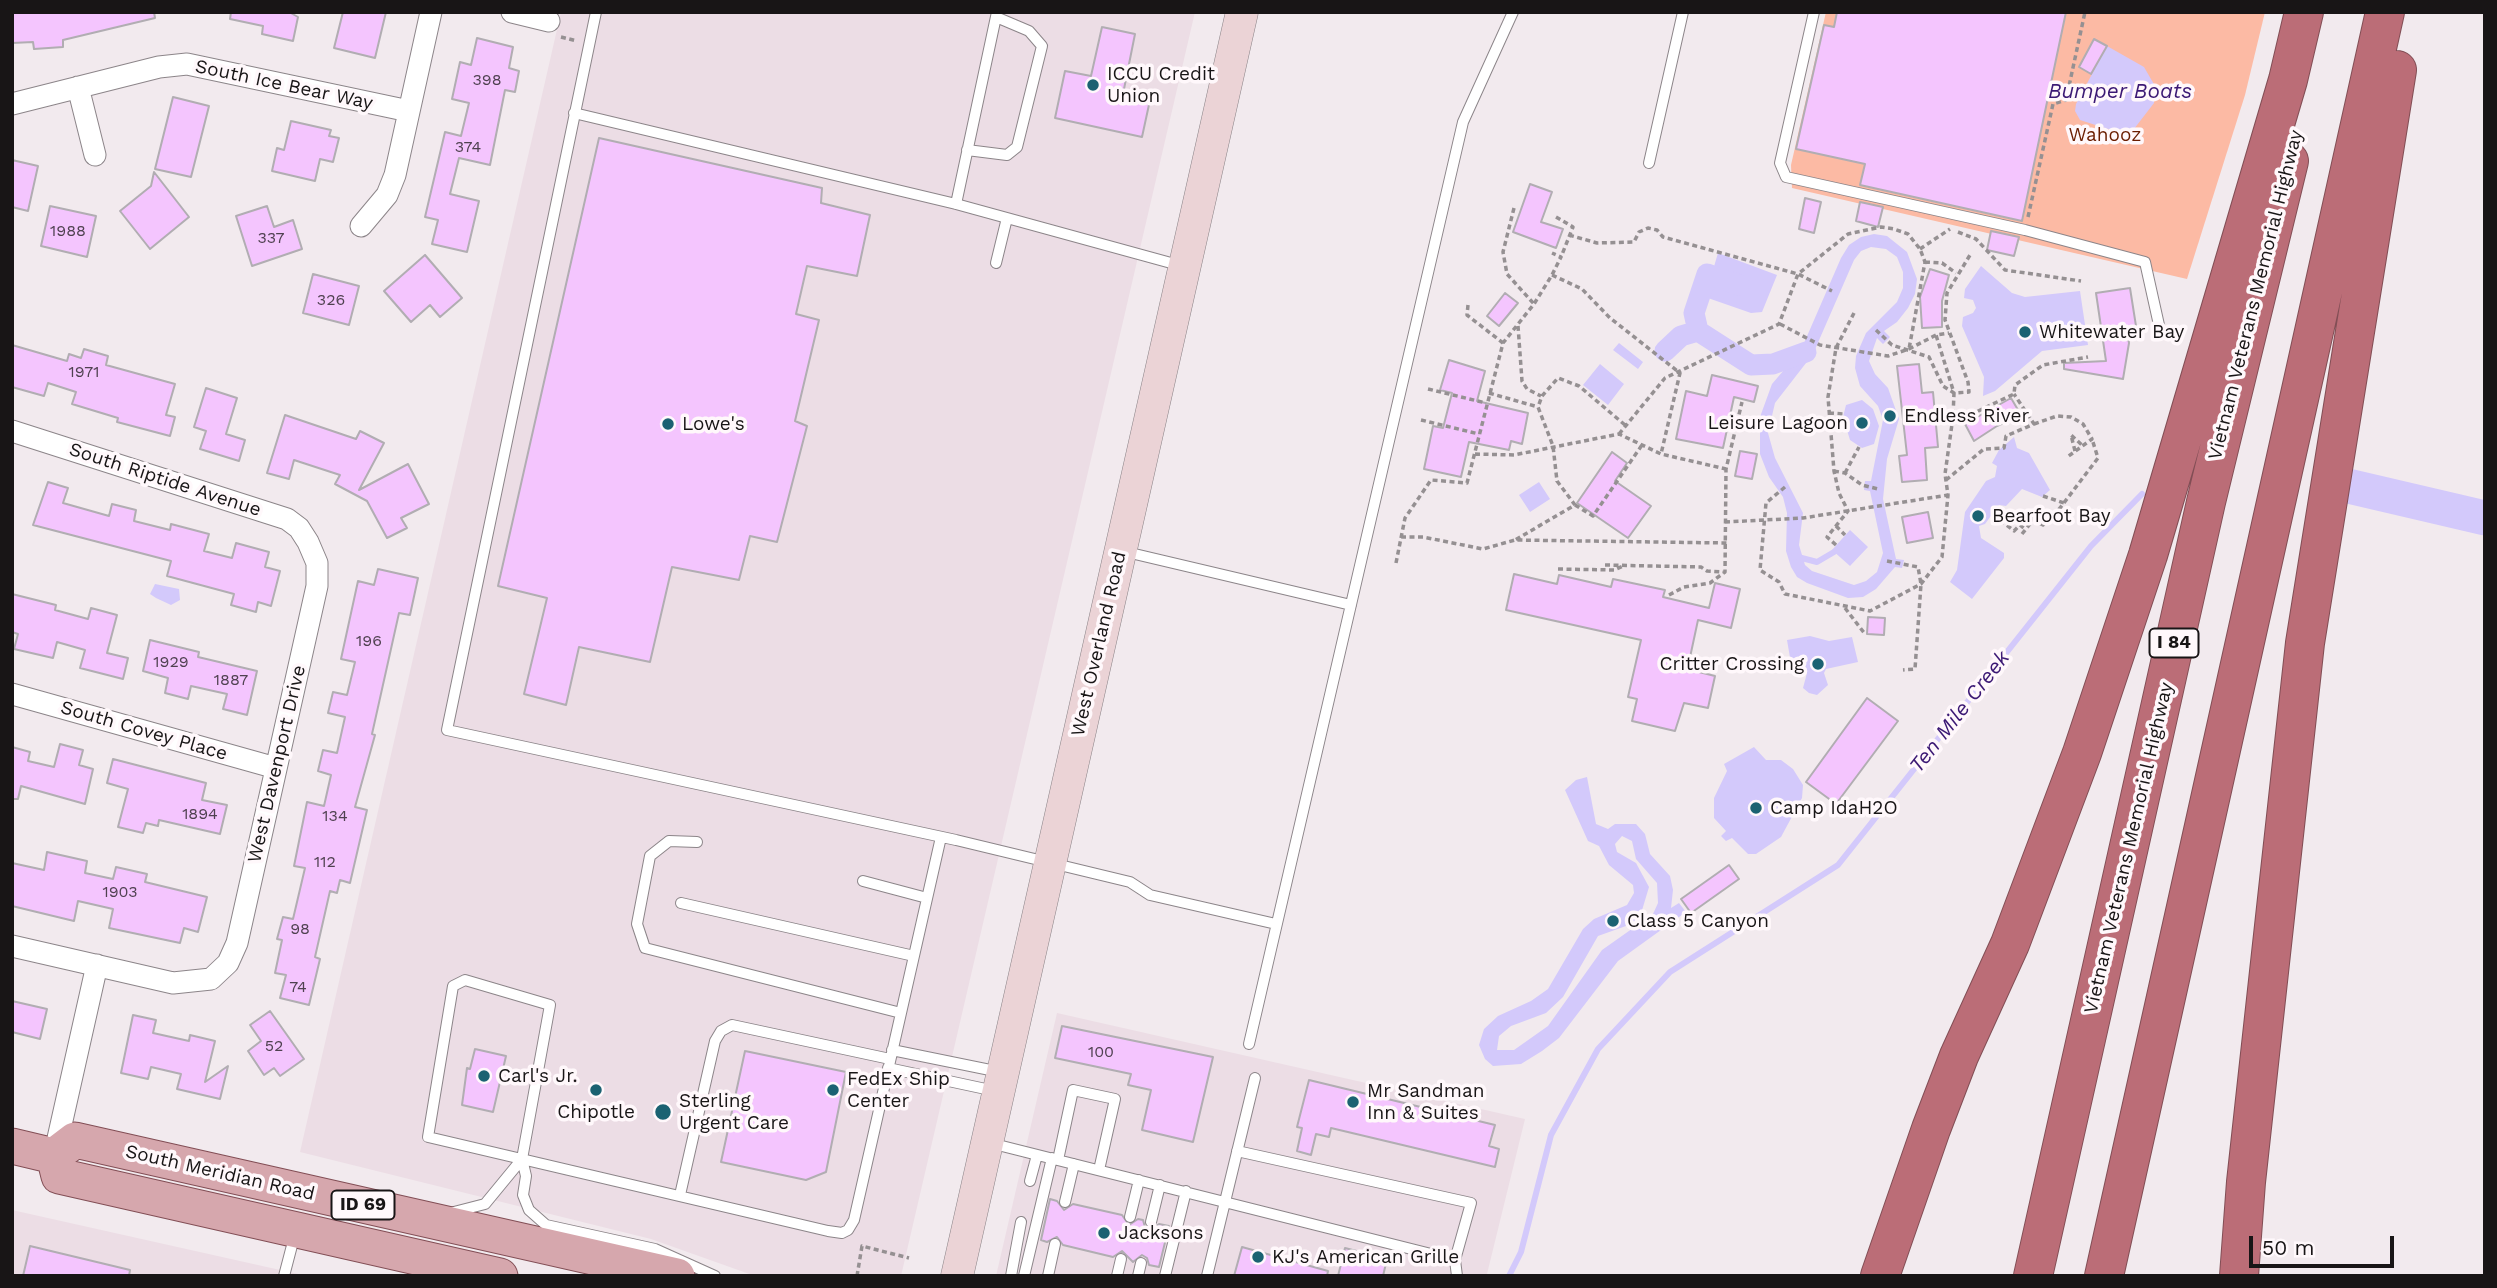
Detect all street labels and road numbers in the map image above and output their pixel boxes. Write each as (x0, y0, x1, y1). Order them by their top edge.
street label: South Ice Bear Way (193, 55, 375, 115)
street label: Vietnam Veterans Memorial Highway (2204, 128, 2308, 462)
street label: South Riptide Avenue (66, 438, 264, 522)
street label: West Overland Road (1067, 549, 1131, 739)
road number: I 84 (2150, 628, 2198, 658)
street label: West Davenport Drive (243, 663, 311, 865)
street label: Vietnam Veterans Memorial Highway (2080, 680, 2178, 1016)
street label: South Covey Place (58, 696, 230, 766)
street label: South Meridian Road (123, 1140, 317, 1206)
road number: ID 69 (332, 1190, 394, 1220)

